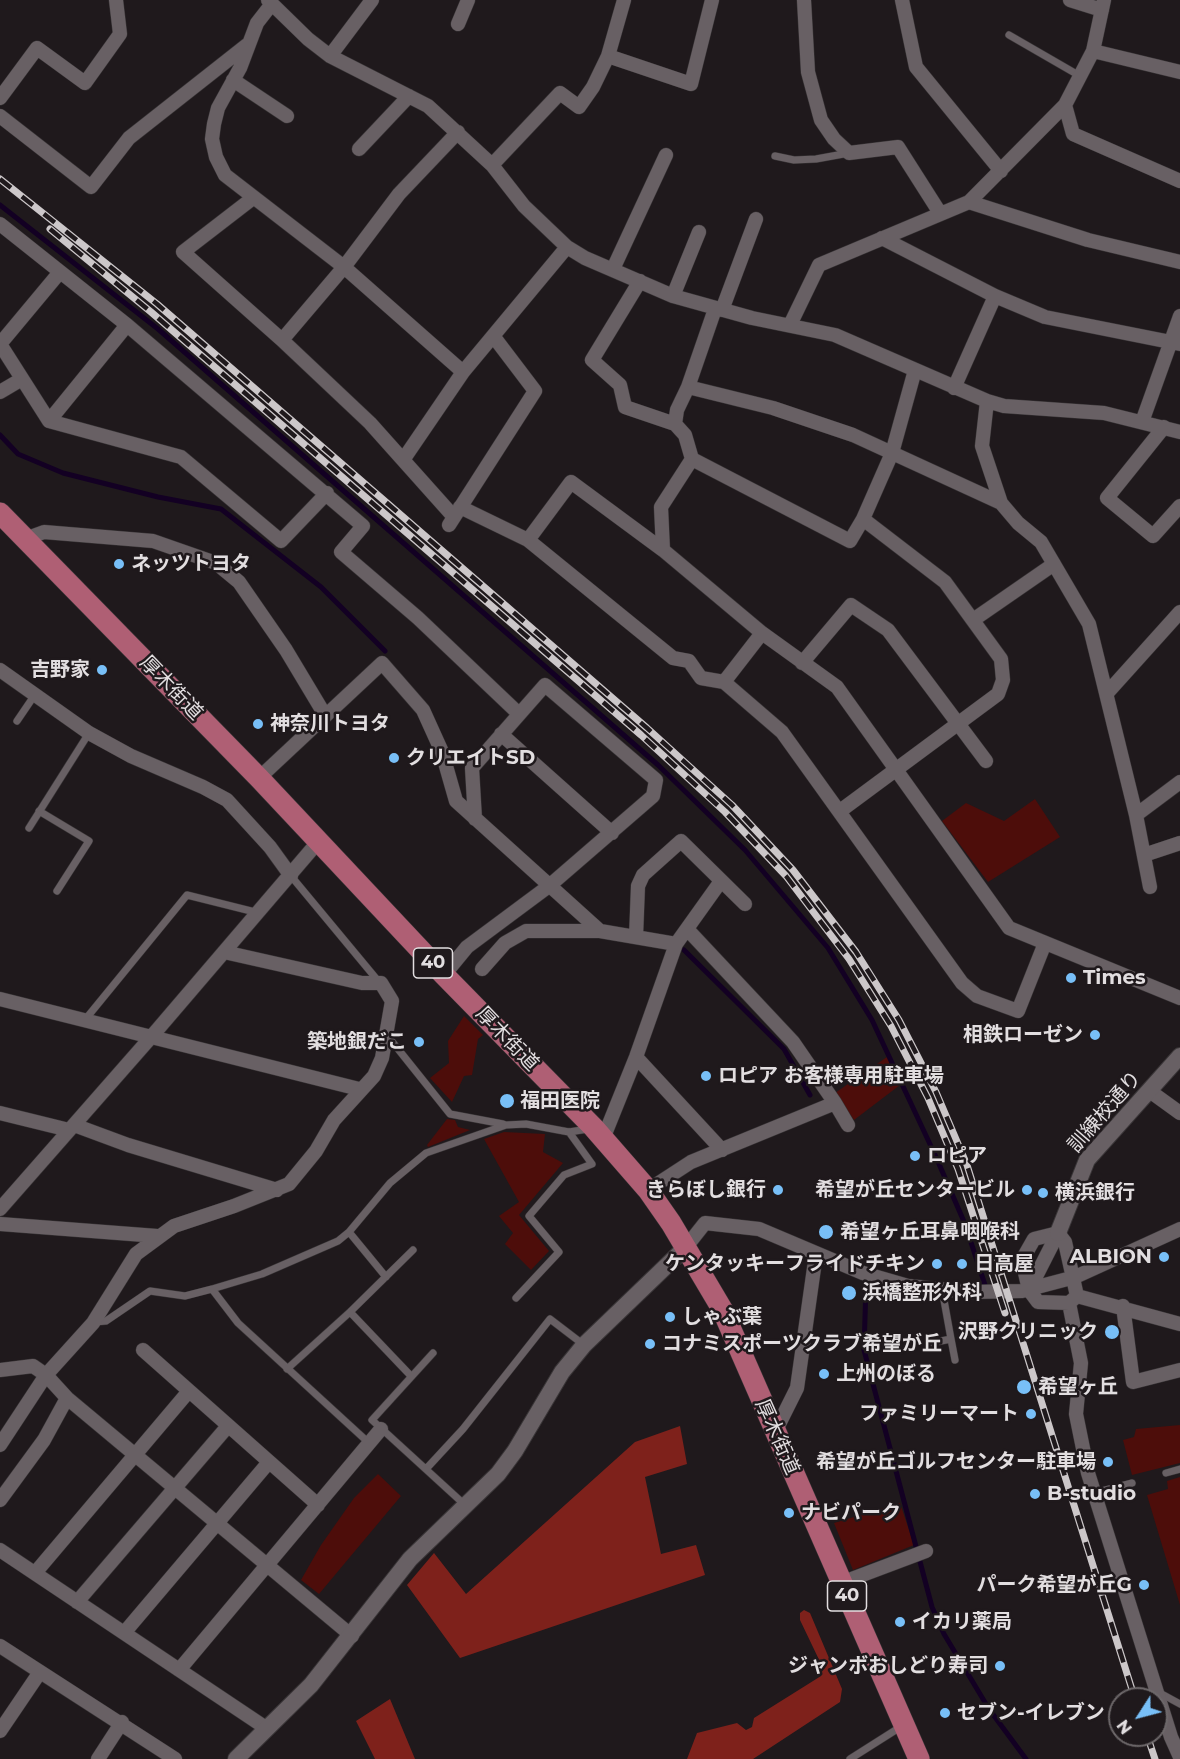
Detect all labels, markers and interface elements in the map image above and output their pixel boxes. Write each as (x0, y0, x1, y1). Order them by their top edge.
place label: ネッツトヨタ (131, 552, 251, 576)
marker: ネッツトヨタ (112, 557, 126, 571)
street label: 厚木街道 (135, 651, 207, 725)
place label: 吉野家 (30, 658, 90, 682)
marker: 吉野家 (95, 663, 109, 677)
place label: 神奈川トヨタ (270, 712, 390, 736)
marker: 神奈川トヨタ (251, 717, 265, 731)
place label: クリエイトSD (406, 746, 535, 770)
marker: クリエイトSD (387, 751, 401, 765)
road number: 40 (414, 948, 452, 978)
place label: Times (1083, 966, 1146, 990)
marker: Times (1064, 971, 1078, 985)
street label: 厚木街道 (471, 1002, 543, 1076)
place label: 相鉄ローゼン (963, 1023, 1083, 1047)
marker: 相鉄ローゼン (1088, 1028, 1102, 1042)
place label: 築地銀だこ (307, 1030, 407, 1054)
marker: 築地銀だこ (412, 1035, 426, 1049)
place label: ロピア お客様専用駐車場 (718, 1064, 944, 1088)
street label: 訓練校通り (1063, 1066, 1147, 1158)
marker: ロピア お客様専用駐車場 (699, 1069, 713, 1083)
place label: 福田医院 (520, 1089, 600, 1113)
marker: 福田医院 (498, 1092, 516, 1110)
place label: ロピア (927, 1144, 987, 1168)
marker: ロピア (908, 1149, 922, 1163)
place label: きらぼし銀行 (646, 1178, 766, 1202)
place label: 希望が丘センタービル (815, 1178, 1015, 1202)
place label: 横浜銀行 (1055, 1181, 1135, 1205)
marker: きらぼし銀行 (771, 1183, 785, 1197)
marker: 希望が丘センタービル (1020, 1183, 1034, 1197)
marker: 横浜銀行 (1036, 1186, 1050, 1200)
place label: 希望ヶ丘耳鼻咽喉科 (840, 1220, 1020, 1244)
marker: 希望ヶ丘耳鼻咽喉科 (817, 1223, 835, 1241)
place label: ALBION (1070, 1245, 1152, 1269)
marker: ALBION (1157, 1250, 1171, 1264)
place label: ケンタッキーフライドチキン (665, 1252, 925, 1276)
place label: 日高屋 (974, 1252, 1034, 1276)
marker: ケンタッキーフライドチキン (930, 1257, 944, 1271)
marker: 日高屋 (955, 1257, 969, 1271)
place label: 浜橋整形外科 (862, 1281, 982, 1305)
marker: 浜橋整形外科 (840, 1284, 858, 1302)
place label: しゃぶ葉 (682, 1305, 762, 1329)
marker: しゃぶ葉 (663, 1310, 677, 1324)
place label: 沢野クリニック (958, 1320, 1098, 1344)
marker: 沢野クリニック (1103, 1323, 1121, 1341)
place label: コナミスポーツクラブ希望が丘 (662, 1332, 942, 1356)
marker: コナミスポーツクラブ希望が丘 (643, 1337, 657, 1351)
place label: 上州のぼる (836, 1362, 936, 1386)
marker: 上州のぼる (817, 1367, 831, 1381)
place label: 希望ヶ丘 (1038, 1375, 1118, 1399)
marker: 希望ヶ丘 (1015, 1378, 1033, 1396)
street label: 厚木街道 (750, 1396, 804, 1478)
place label: ファミリーマート (859, 1402, 1019, 1426)
marker: ファミリーマート (1024, 1407, 1038, 1421)
place label: 希望が丘ゴルフセンター駐車場 (816, 1450, 1096, 1474)
marker: 希望が丘ゴルフセンター駐車場 (1101, 1455, 1115, 1469)
place label: B-studio (1047, 1482, 1136, 1506)
marker: B-studio (1028, 1487, 1042, 1501)
place label: ナビパーク (801, 1501, 901, 1525)
marker: ナビパーク (782, 1506, 796, 1520)
place label: パーク希望が丘G (977, 1573, 1132, 1597)
marker: パーク希望が丘G (1137, 1578, 1151, 1592)
road number: 40 (828, 1581, 866, 1611)
place label: イカリ薬局 (912, 1610, 1012, 1634)
marker: イカリ薬局 (893, 1615, 907, 1629)
place label: ジャンボおしどり寿司 (788, 1654, 988, 1678)
marker: ジャンボおしどり寿司 (993, 1659, 1007, 1673)
north arrow (1108, 1687, 1168, 1747)
place label: セブン-イレブン (957, 1701, 1105, 1725)
marker: セブン-イレブン (938, 1706, 952, 1720)
text: N (1113, 1716, 1136, 1738)

